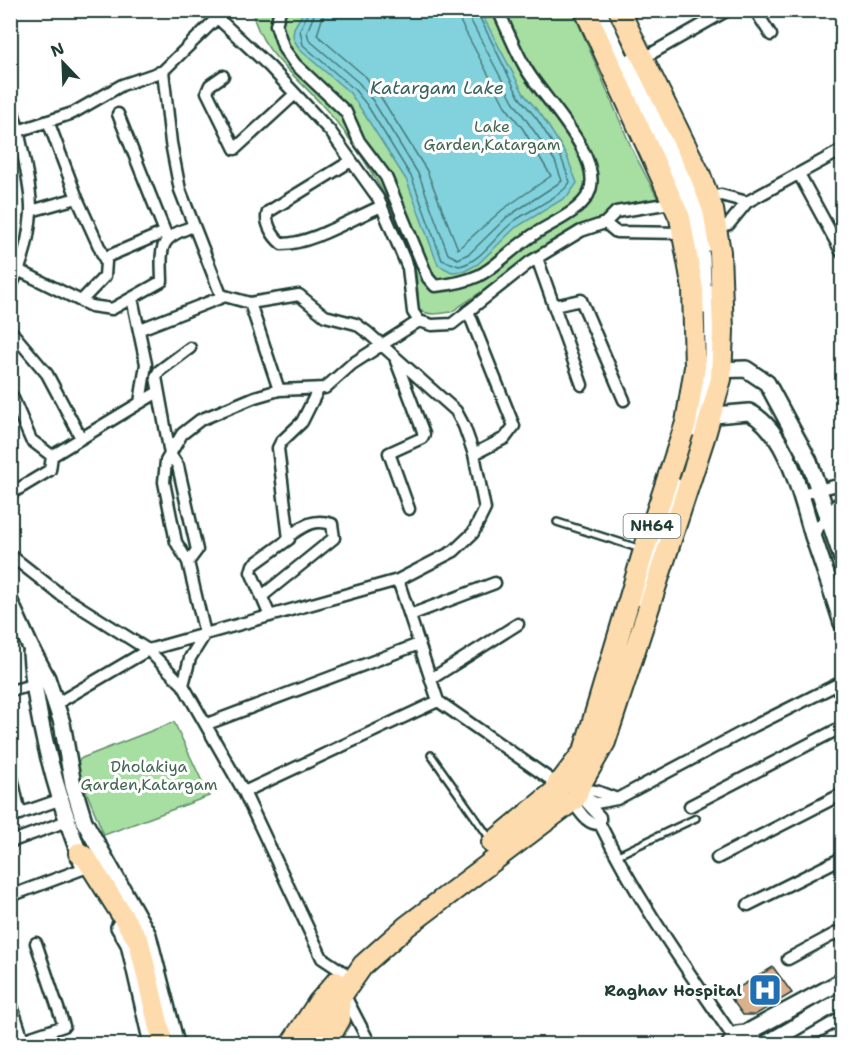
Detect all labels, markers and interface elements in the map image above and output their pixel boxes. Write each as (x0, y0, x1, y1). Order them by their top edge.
north arrow (33, 33, 93, 93)
text: N (47, 38, 67, 62)
water label: Katargam Lake (370, 76, 504, 100)
park label: Lake Garden,Katargam (423, 116, 561, 155)
road number: NH64 (624, 514, 680, 538)
park label: Dholakiya Garden,Katargam (80, 756, 218, 795)
hospital icon: Raghav Hospital (747, 972, 783, 1008)
place label: Raghav Hospital (604, 980, 742, 1001)

